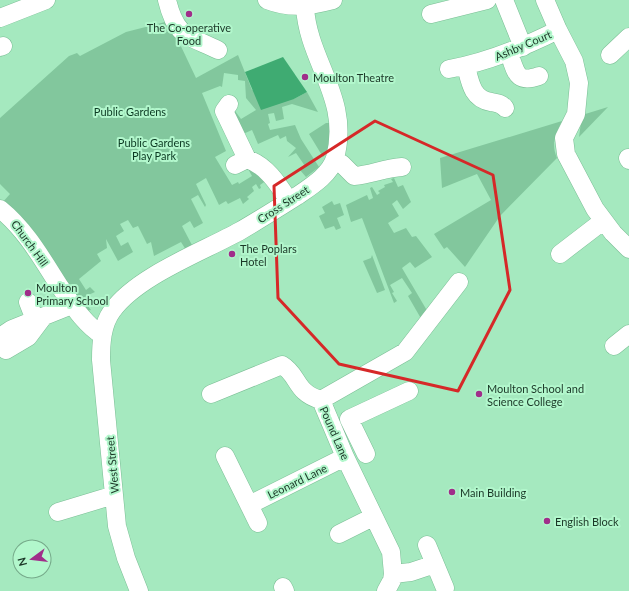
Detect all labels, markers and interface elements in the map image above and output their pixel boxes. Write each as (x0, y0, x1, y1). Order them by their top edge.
marker: The Co-operative Food (184, 9, 194, 19)
place label: The Co-operative Food (147, 21, 231, 47)
street label: Ashby Court (493, 27, 553, 63)
place label: Moulton Theatre (313, 71, 394, 84)
marker: Moulton Theatre (300, 72, 310, 82)
park label: Public Gardens (94, 105, 166, 118)
park label: Public Gardens Play Park (118, 136, 190, 162)
street label: Cross Street (255, 183, 311, 225)
street label: Church Hill (9, 217, 51, 269)
place label: The Poplars Hotel (240, 242, 297, 268)
marker: The Poplars Hotel (227, 249, 237, 259)
place label: Moulton Primary School (36, 281, 108, 307)
marker: Moulton Primary School (23, 288, 33, 298)
place label: Moulton School and Science College (487, 382, 584, 408)
marker: Moulton School and Science College (474, 389, 484, 399)
street label: Pound Lane (317, 404, 353, 462)
street label: West Street (103, 436, 121, 494)
street label: Leonard Lane (265, 461, 329, 501)
place label: Main Building (460, 486, 526, 499)
marker: Main Building (447, 487, 457, 497)
place label: English Block (555, 515, 619, 528)
marker: English Block (542, 516, 552, 526)
north arrow (12, 539, 52, 579)
text: N (14, 556, 29, 567)

